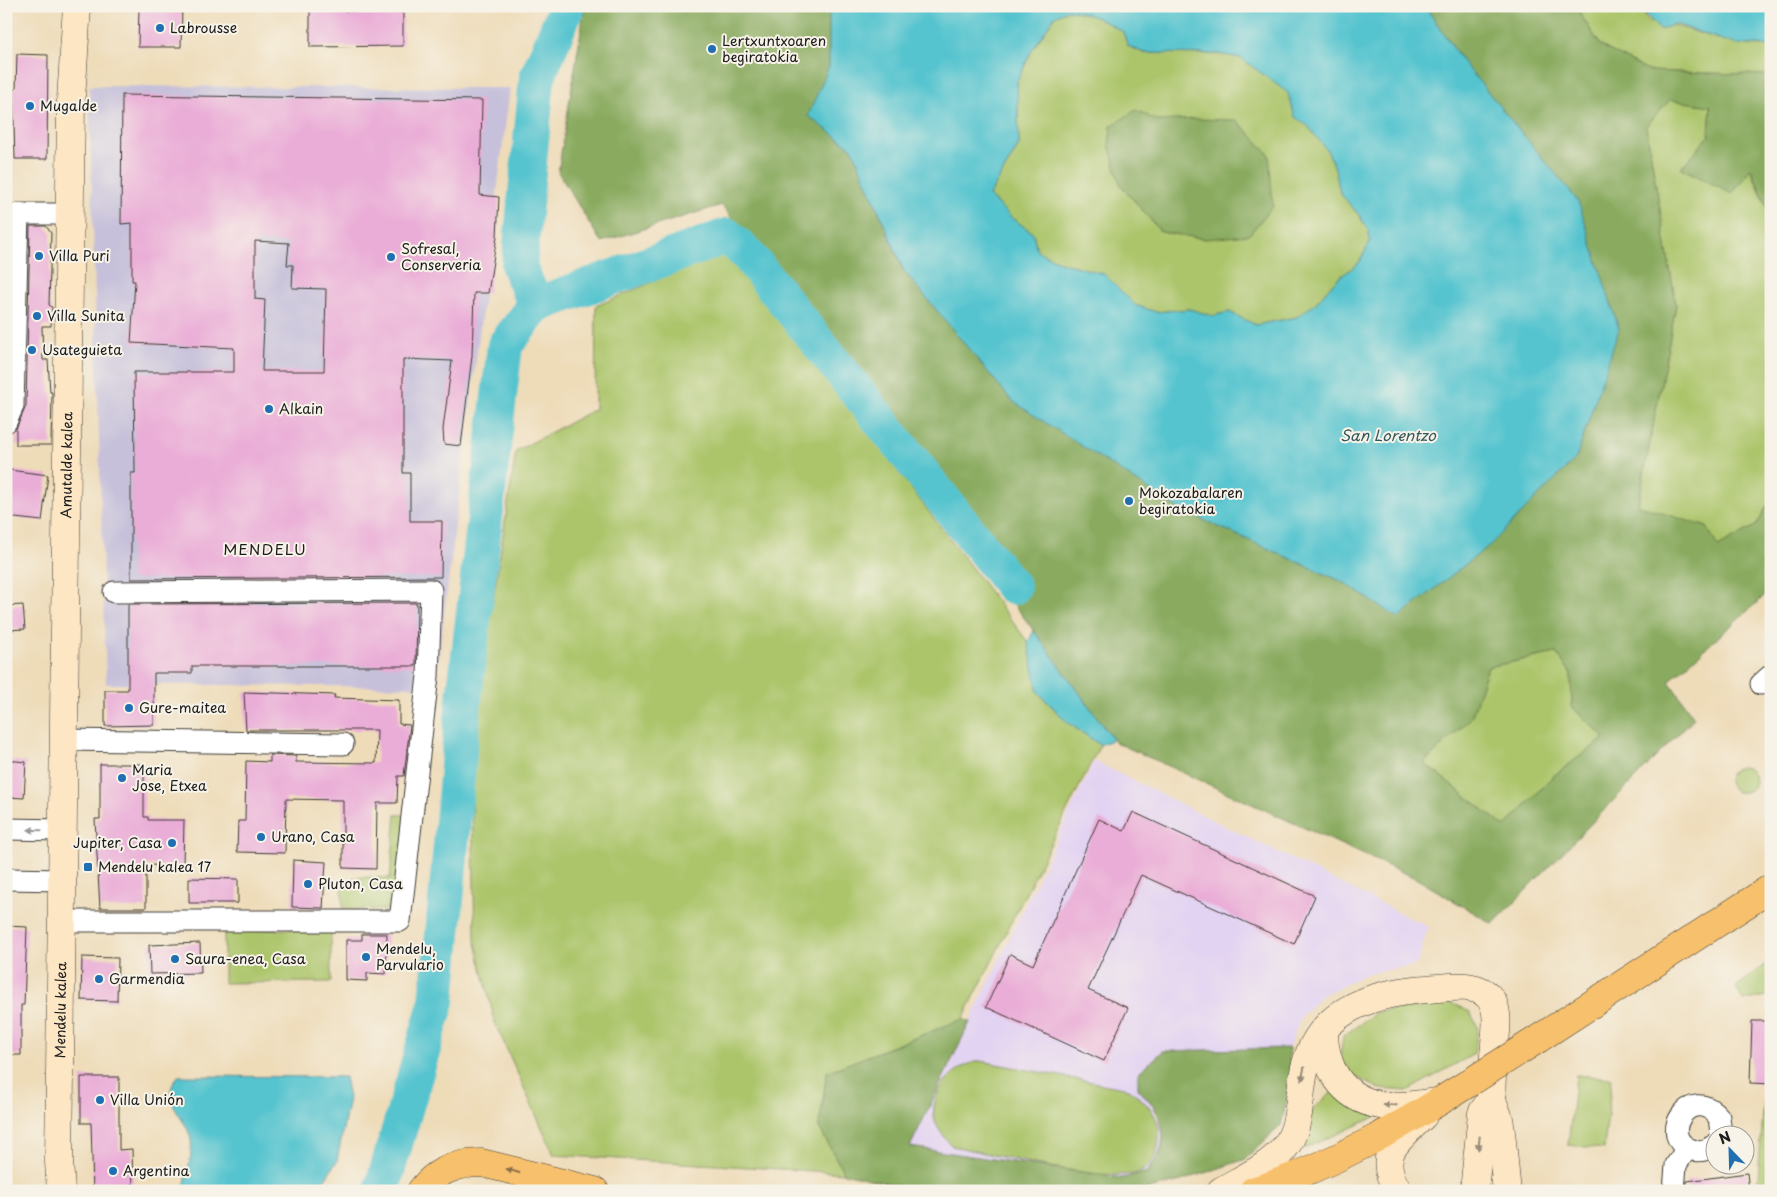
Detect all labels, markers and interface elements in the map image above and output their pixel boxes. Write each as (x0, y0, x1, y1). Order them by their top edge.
place label: Labrousse (170, 17, 237, 38)
marker: Labrousse (154, 22, 166, 34)
place label: Lertxuntxoaren begiratokia (722, 30, 826, 67)
marker: Lertxuntxoaren begiratokia (706, 43, 718, 55)
place label: Mugalde (40, 95, 98, 116)
marker: Mugalde (24, 100, 36, 112)
place label: Sofresal, Conserveria (401, 238, 481, 275)
place label: Villa Puri (49, 245, 110, 266)
marker: Villa Puri (33, 250, 45, 262)
marker: Sofresal, Conserveria (385, 251, 397, 263)
place label: Villa Sunita (47, 305, 125, 326)
marker: Villa Sunita (31, 310, 43, 322)
place label: Usateguieta (42, 339, 122, 360)
marker: Usateguieta (26, 344, 38, 356)
place label: Alkain (279, 398, 323, 419)
marker: Alkain (263, 403, 275, 415)
street label: Amutalde kalea (55, 411, 77, 519)
water label: San Lorentzo (1340, 423, 1437, 446)
place label: Mokozabalaren begiratokia (1139, 482, 1243, 519)
marker: Mokozabalaren begiratokia (1123, 495, 1135, 507)
district label: MENDELU (223, 537, 307, 560)
place label: Gure-maitea (139, 697, 226, 718)
marker: Gure-maitea (123, 702, 135, 714)
place label: Maria Jose, Etxea (132, 759, 207, 796)
marker: Maria Jose, Etxea (116, 772, 128, 784)
one-way arrow (26, 826, 42, 834)
place label: Urano, Casa (271, 826, 355, 847)
marker: Urano, Casa (255, 831, 267, 843)
place label: Jupiter, Casa (73, 832, 162, 853)
marker: Jupiter, Casa (166, 837, 178, 849)
place label: Mendelu kalea 17 (98, 856, 212, 877)
marker: Mendelu kalea 17 (82, 861, 94, 873)
place label: Pluton, Casa (318, 873, 403, 894)
marker: Pluton, Casa (302, 878, 314, 890)
place label: Mendelu, Parvulario (376, 938, 444, 975)
place label: Saura-enea, Casa (185, 948, 306, 969)
marker: Mendelu, Parvulario (360, 951, 372, 963)
marker: Saura-enea, Casa (169, 953, 181, 965)
street label: Mendelu kalea (49, 961, 71, 1058)
place label: Garmendia (109, 968, 185, 989)
marker: Garmendia (93, 973, 105, 985)
one-way arrow (1299, 1066, 1307, 1082)
place label: Villa Unión (110, 1089, 184, 1110)
marker: Villa Unión (94, 1094, 106, 1106)
one-way arrow (1381, 1101, 1397, 1109)
north arrow (1704, 1124, 1754, 1174)
text: N (1716, 1126, 1734, 1149)
one-way arrow (1475, 1135, 1483, 1151)
place label: Argentina (123, 1160, 190, 1181)
marker: Argentina (107, 1165, 119, 1177)
one-way arrow (506, 1167, 521, 1174)

